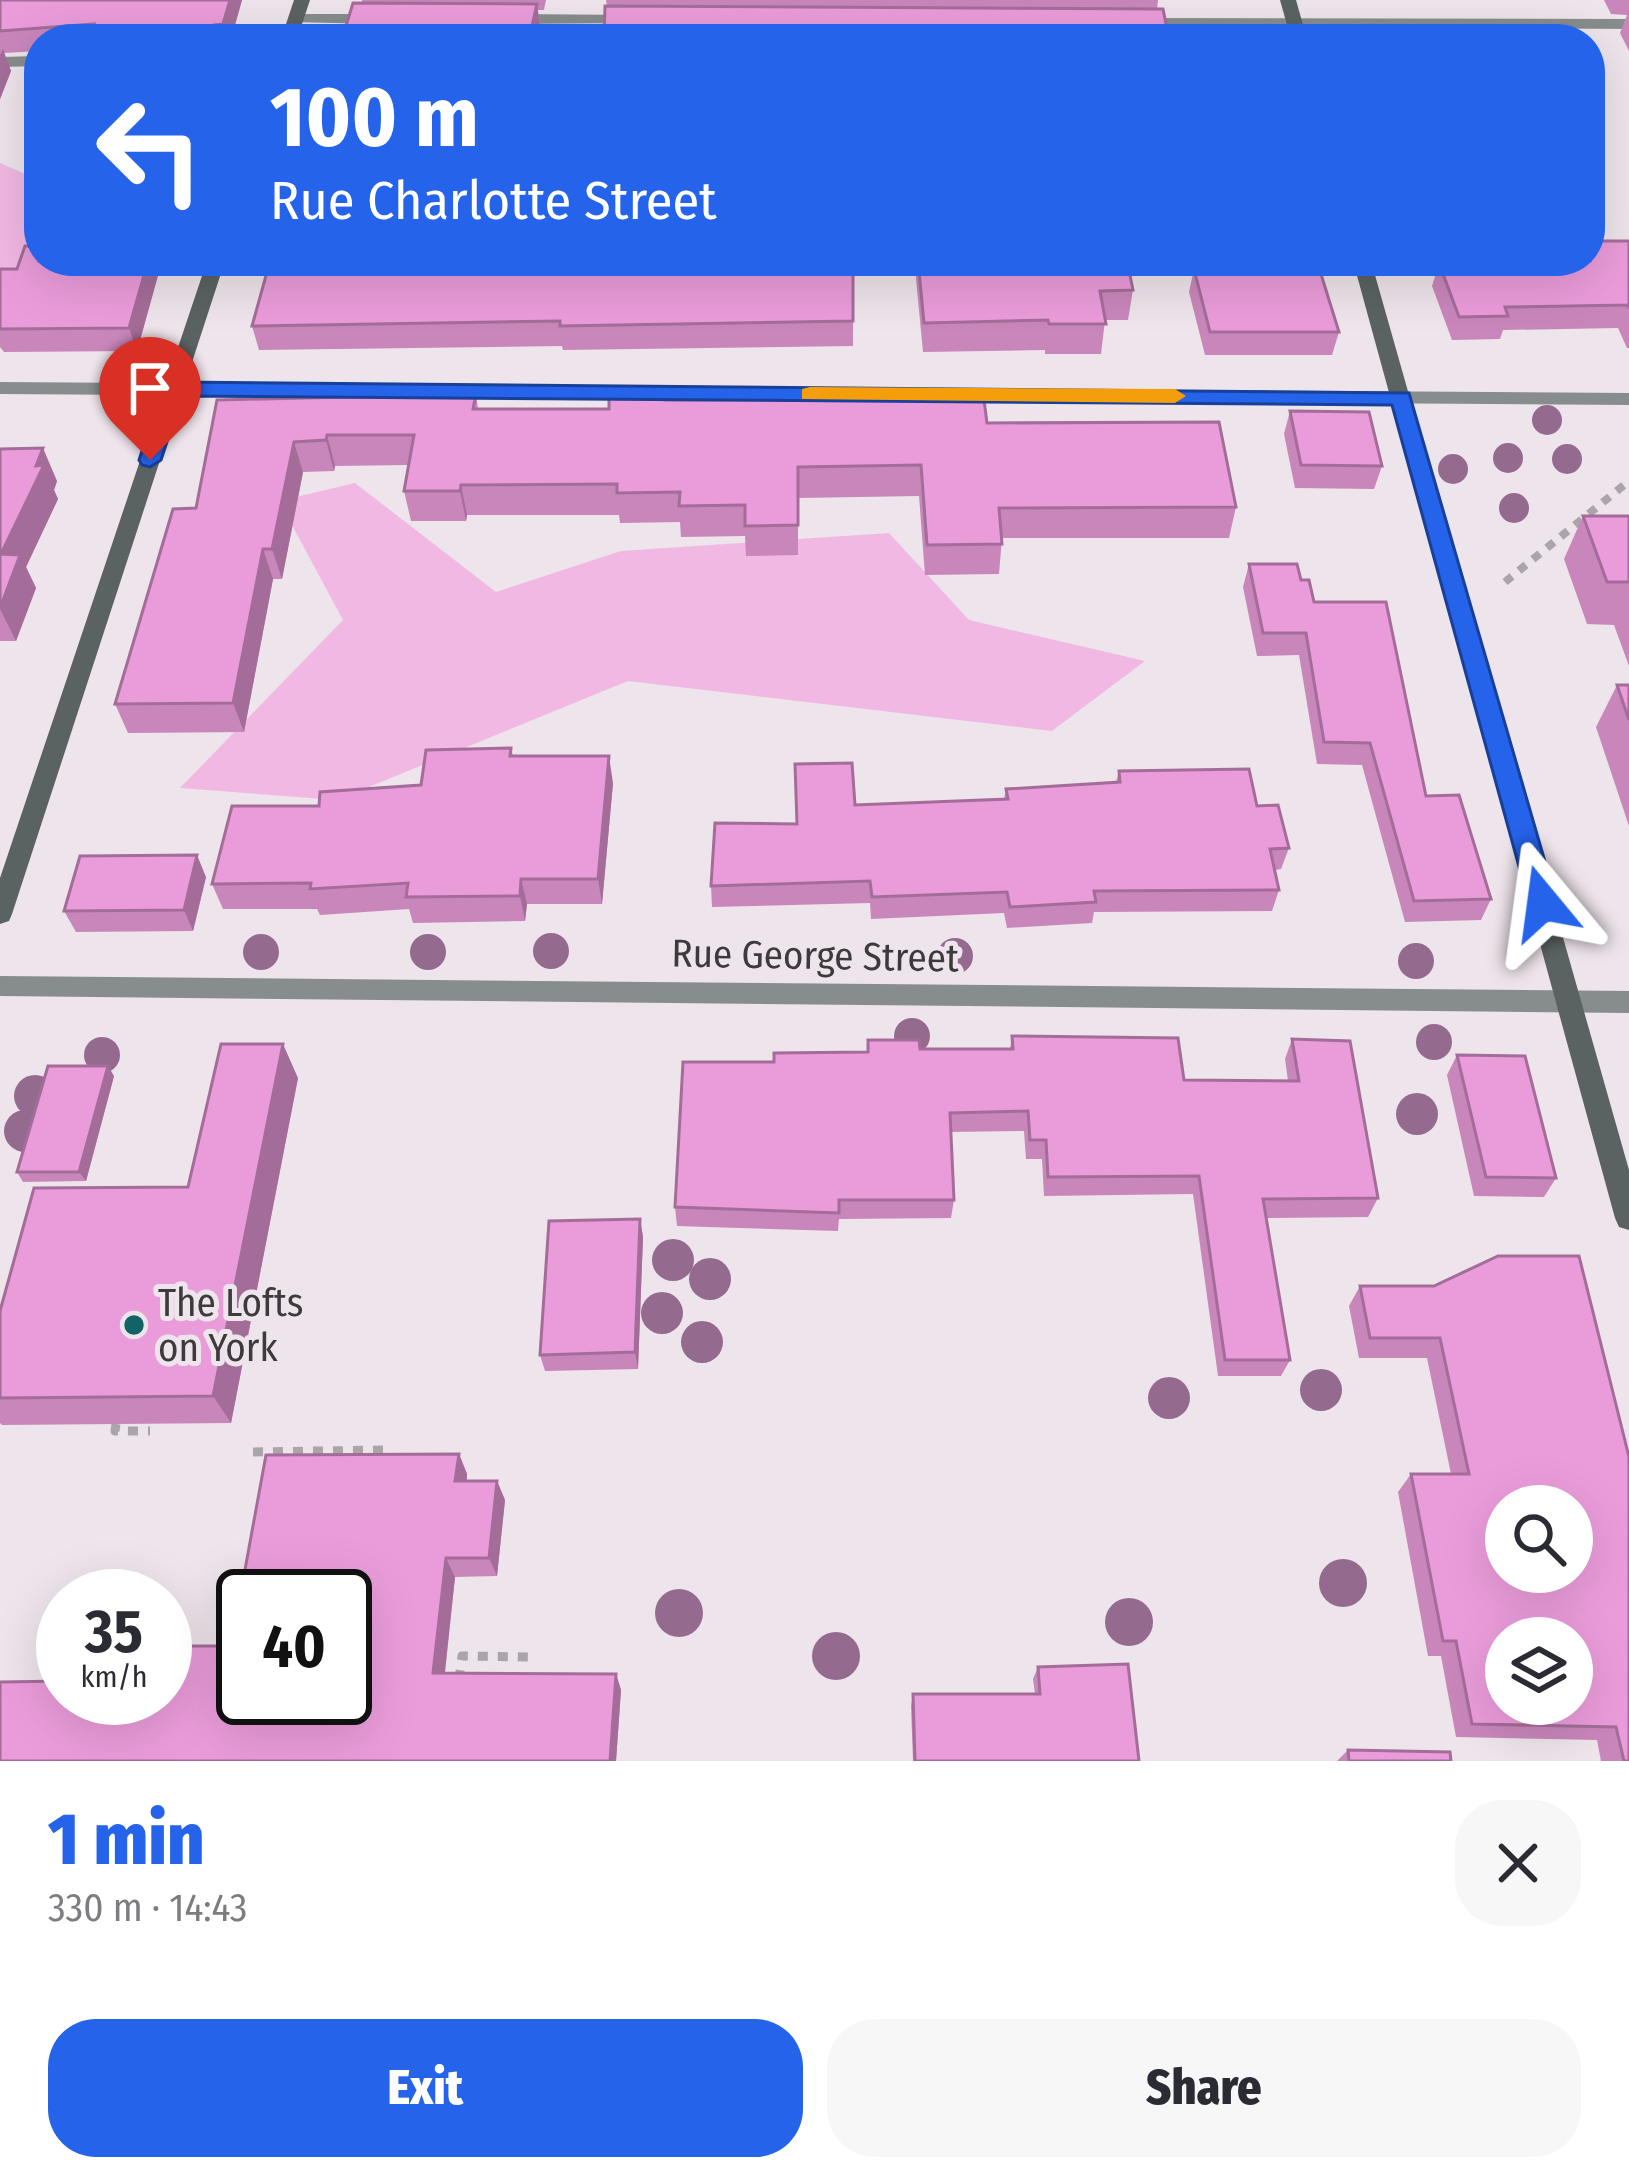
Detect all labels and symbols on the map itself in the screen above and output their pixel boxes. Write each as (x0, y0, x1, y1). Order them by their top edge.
pin (99, 337, 201, 460)
position arrow (1480, 840, 1606, 966)
street label: Rue George Street (671, 930, 959, 982)
place label: The Lofts on York (158, 1280, 303, 1371)
marker: The Lofts on York (121, 1312, 147, 1338)
speed limit sign: 40 (216, 1569, 372, 1725)

